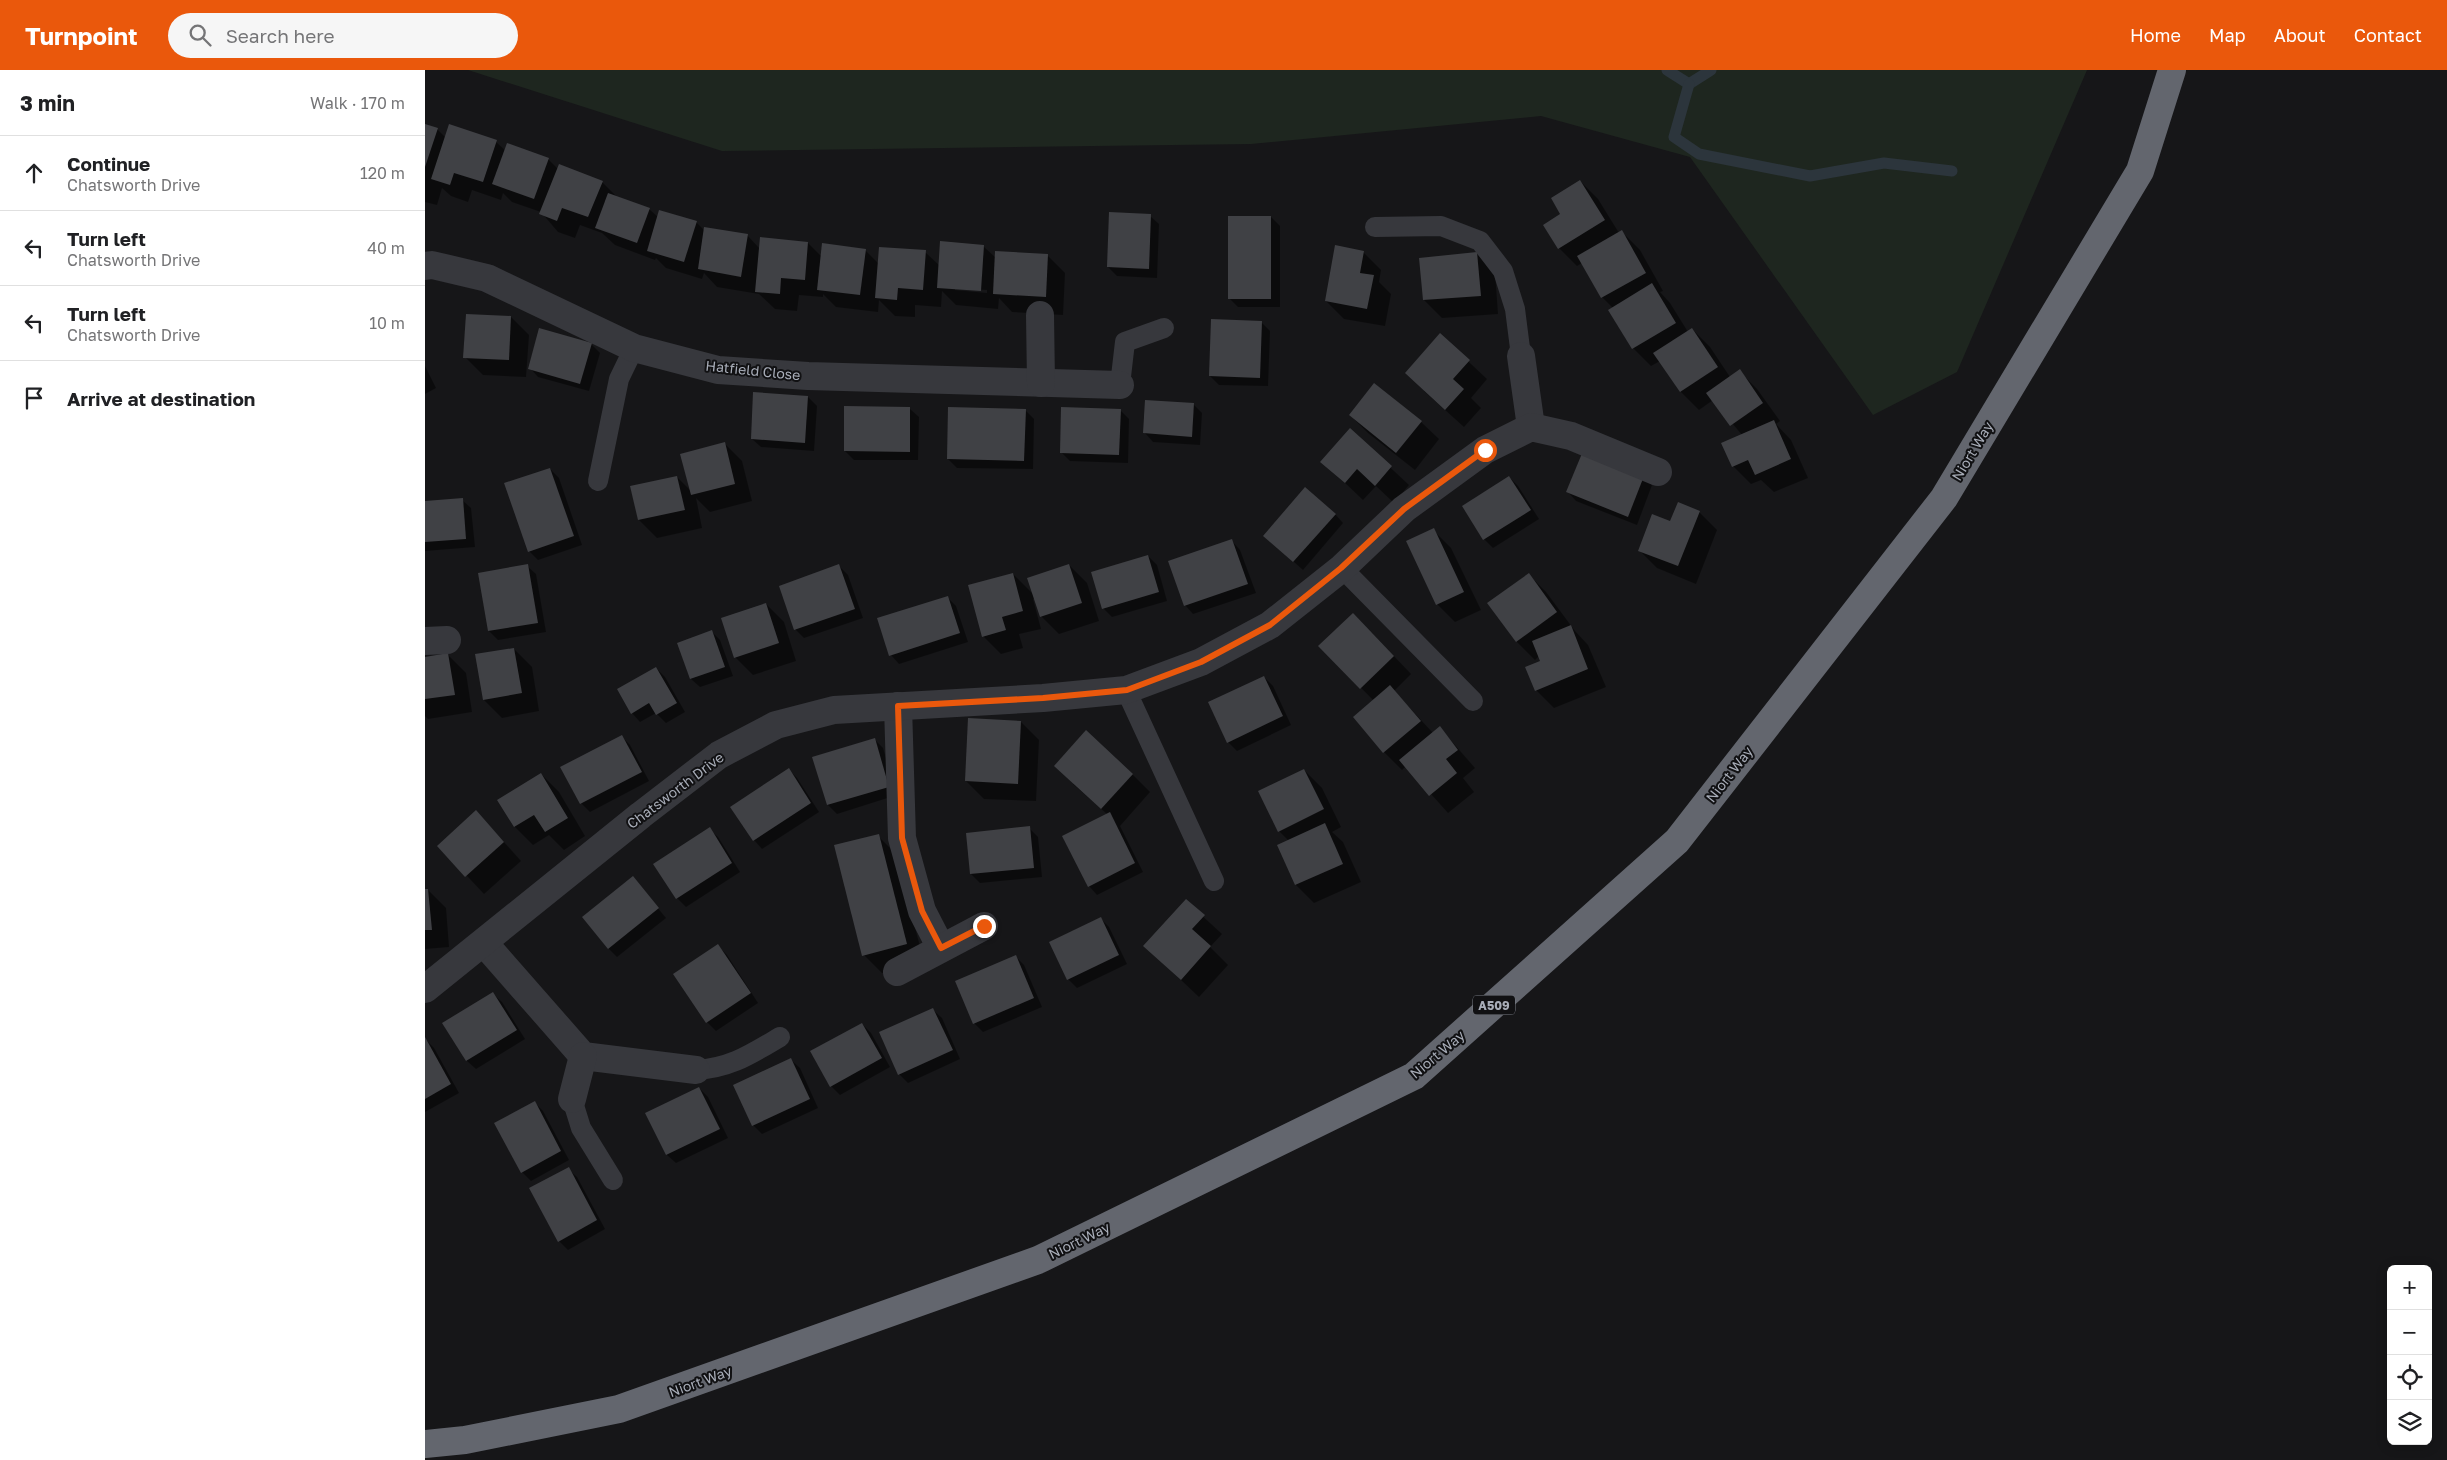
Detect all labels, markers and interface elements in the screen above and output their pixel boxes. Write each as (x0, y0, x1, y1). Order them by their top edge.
search box (168, 13, 518, 58)
text: Turnpoint (25, 21, 138, 50)
icon: search (186, 21, 214, 49)
text: Search here (226, 24, 335, 47)
text: Home (2130, 24, 2181, 46)
text: Map (2209, 24, 2246, 46)
text: About (2274, 24, 2326, 46)
text: Contact (2354, 24, 2422, 46)
text: 3 min (20, 90, 75, 116)
text: Walk · 170 m (310, 93, 405, 113)
text: Continue (67, 152, 150, 175)
icon: ahead (20, 159, 48, 187)
text: 120 m (360, 163, 405, 183)
text: Chatsworth Drive (67, 175, 200, 195)
text: Turn left (67, 227, 146, 250)
icon: left (20, 234, 48, 262)
text: 40 m (367, 238, 405, 258)
text: Chatsworth Drive (67, 250, 200, 270)
text: Turn left (67, 302, 146, 325)
icon: left (20, 309, 48, 337)
text: 10 m (369, 313, 405, 333)
text: Chatsworth Drive (67, 325, 200, 345)
street label: Hatfield Close (705, 357, 801, 383)
icon: arrive (20, 384, 48, 412)
text: Arrive at destination (67, 387, 255, 410)
street label: Niort Way (1948, 418, 1996, 484)
route start (1474, 439, 1497, 462)
street label: Niort Way (1702, 743, 1756, 805)
street label: Chatsworth Drive (623, 748, 727, 832)
route end (973, 915, 996, 938)
road number: A509 (1473, 996, 1515, 1014)
street label: Niort Way (1406, 1026, 1468, 1082)
street label: Niort Way (1046, 1218, 1113, 1262)
map controls (2387, 1265, 2432, 1445)
button: + (2387, 1265, 2432, 1310)
button: − (2387, 1310, 2432, 1355)
button: locate (2387, 1355, 2432, 1400)
street label: Niort Way (666, 1362, 734, 1400)
button: layers (2387, 1400, 2432, 1445)

